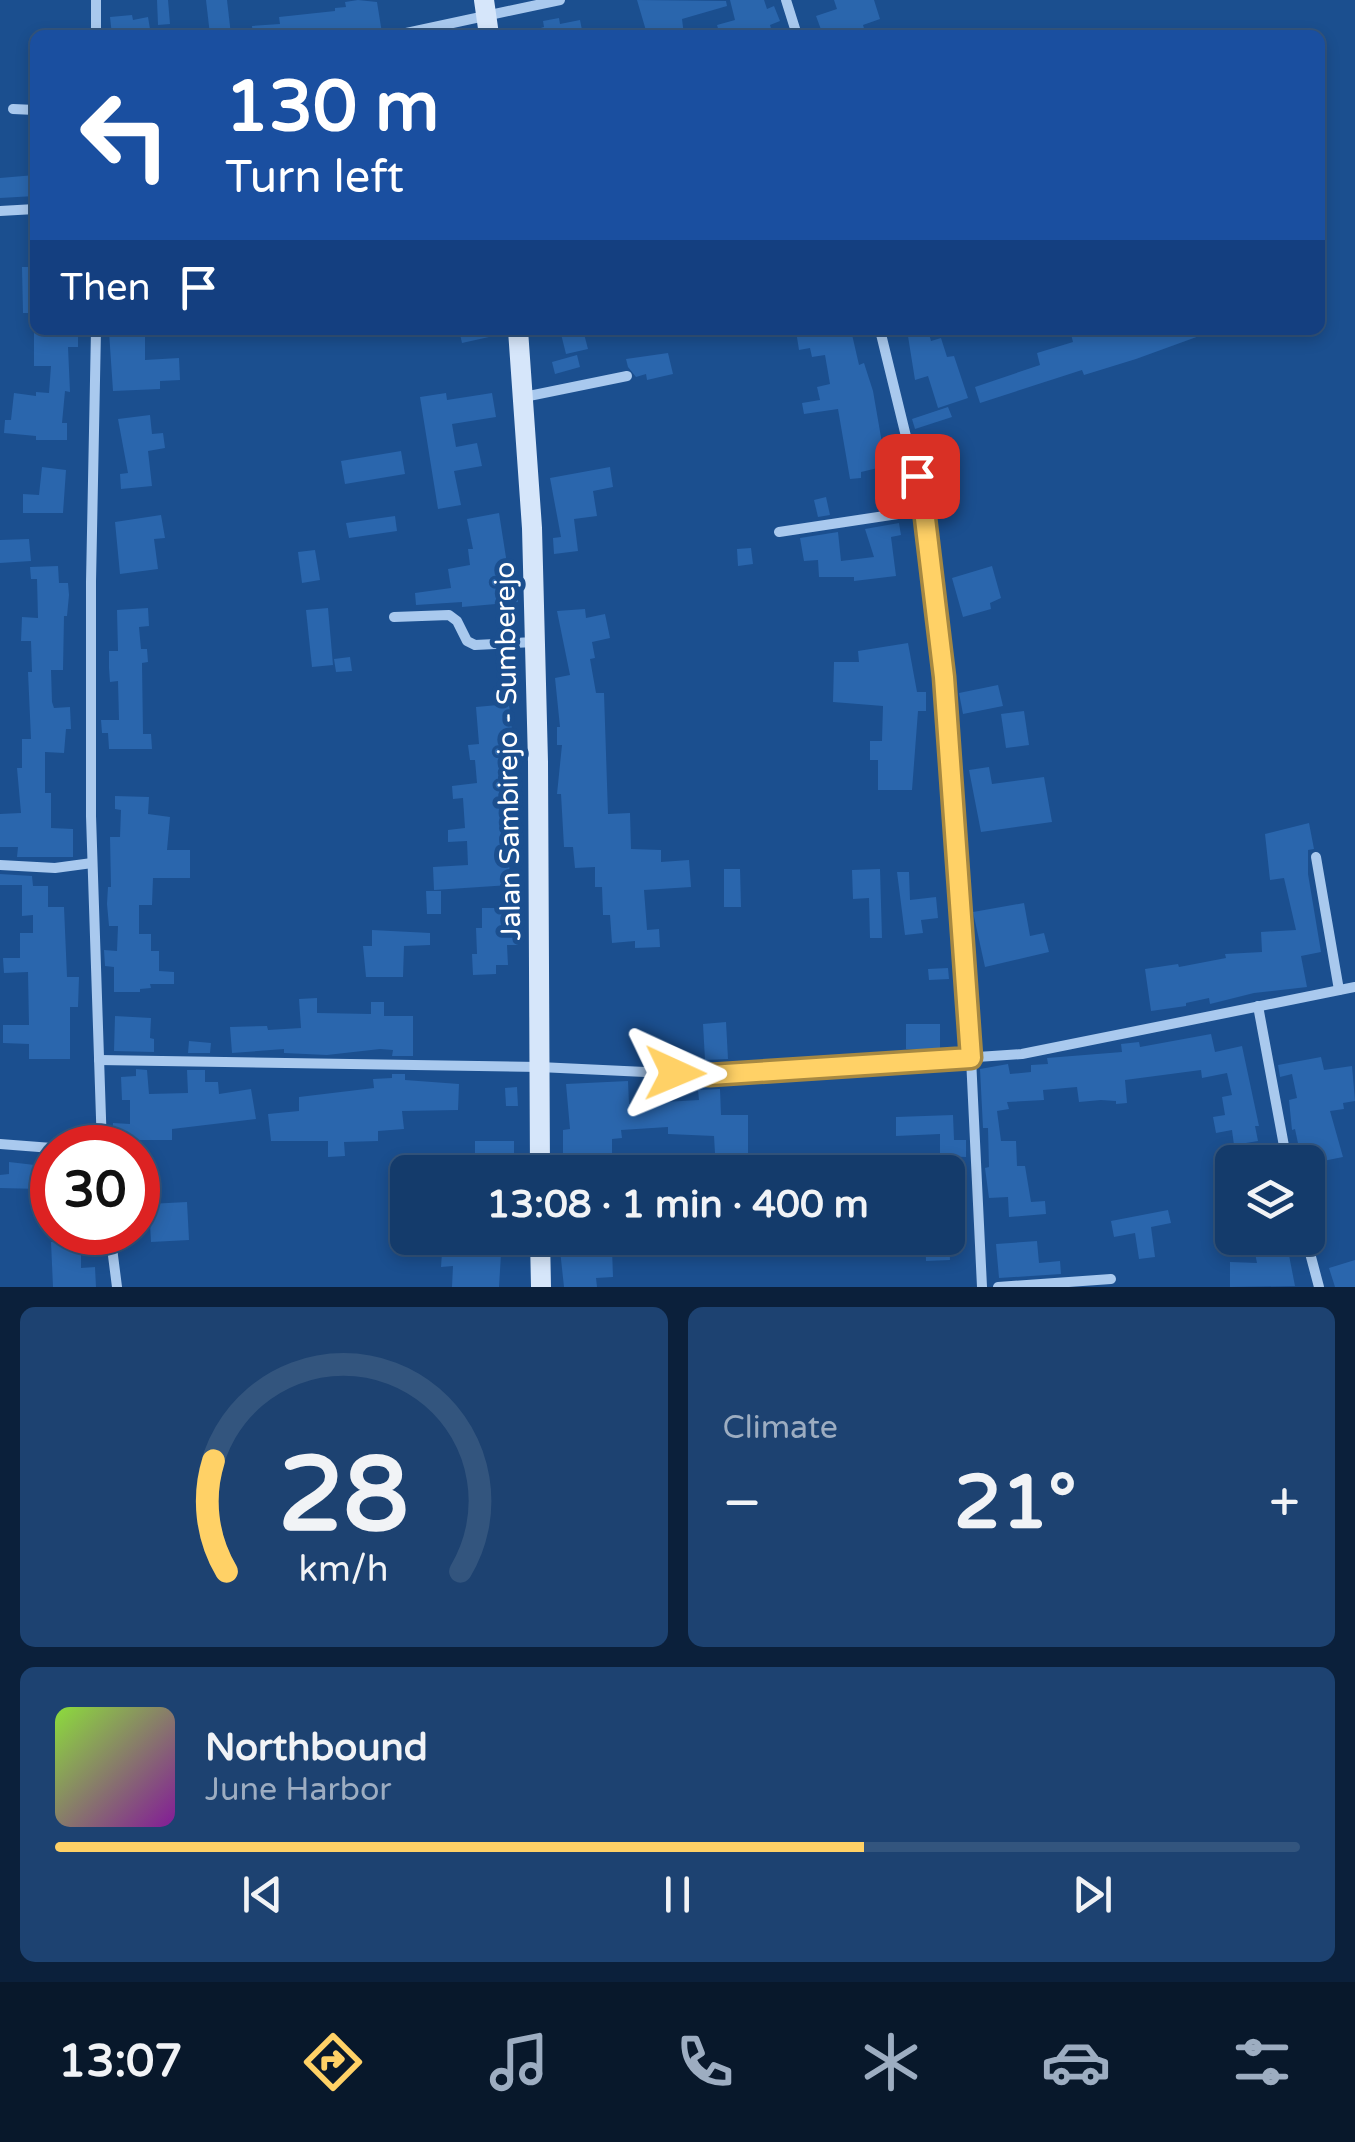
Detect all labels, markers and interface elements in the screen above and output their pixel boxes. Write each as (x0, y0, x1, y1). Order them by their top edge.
text: 130 m (225, 66, 439, 150)
icon: left (60, 70, 190, 200)
text: Turn left (225, 151, 404, 205)
icon: arrive (171, 260, 226, 315)
text: Then (60, 265, 151, 311)
pin (875, 434, 960, 519)
icon: arrive (890, 449, 945, 504)
street label: Jalan Sambirejo - Sumberejo (488, 561, 528, 941)
position arrow (623, 1021, 727, 1125)
speed limit sign: 30 (30, 1125, 160, 1255)
map controls (1215, 1145, 1325, 1255)
button: layers (1215, 1145, 1325, 1255)
text: 13:08 · 1 min · 400 m (486, 1182, 869, 1228)
text: Climate (723, 1409, 838, 1447)
text: 28 (278, 1434, 409, 1559)
text: 21° (954, 1458, 1077, 1548)
text: − (723, 1471, 762, 1537)
text: + (1269, 1471, 1300, 1537)
text: km/h (299, 1548, 389, 1591)
text: Northbound (205, 1725, 428, 1771)
text: June Harbor (205, 1771, 392, 1809)
icon: previous (235, 1867, 290, 1922)
icon: pause (650, 1867, 705, 1922)
icon: next (1065, 1867, 1120, 1922)
icon: directions (298, 2027, 368, 2097)
icon: music (484, 2027, 554, 2097)
icon: phone (670, 2027, 740, 2097)
icon: climate (856, 2027, 926, 2097)
icon: car (1041, 2027, 1111, 2097)
icon: filters (1227, 2027, 1297, 2097)
text: 13:07 (58, 2035, 183, 2089)

